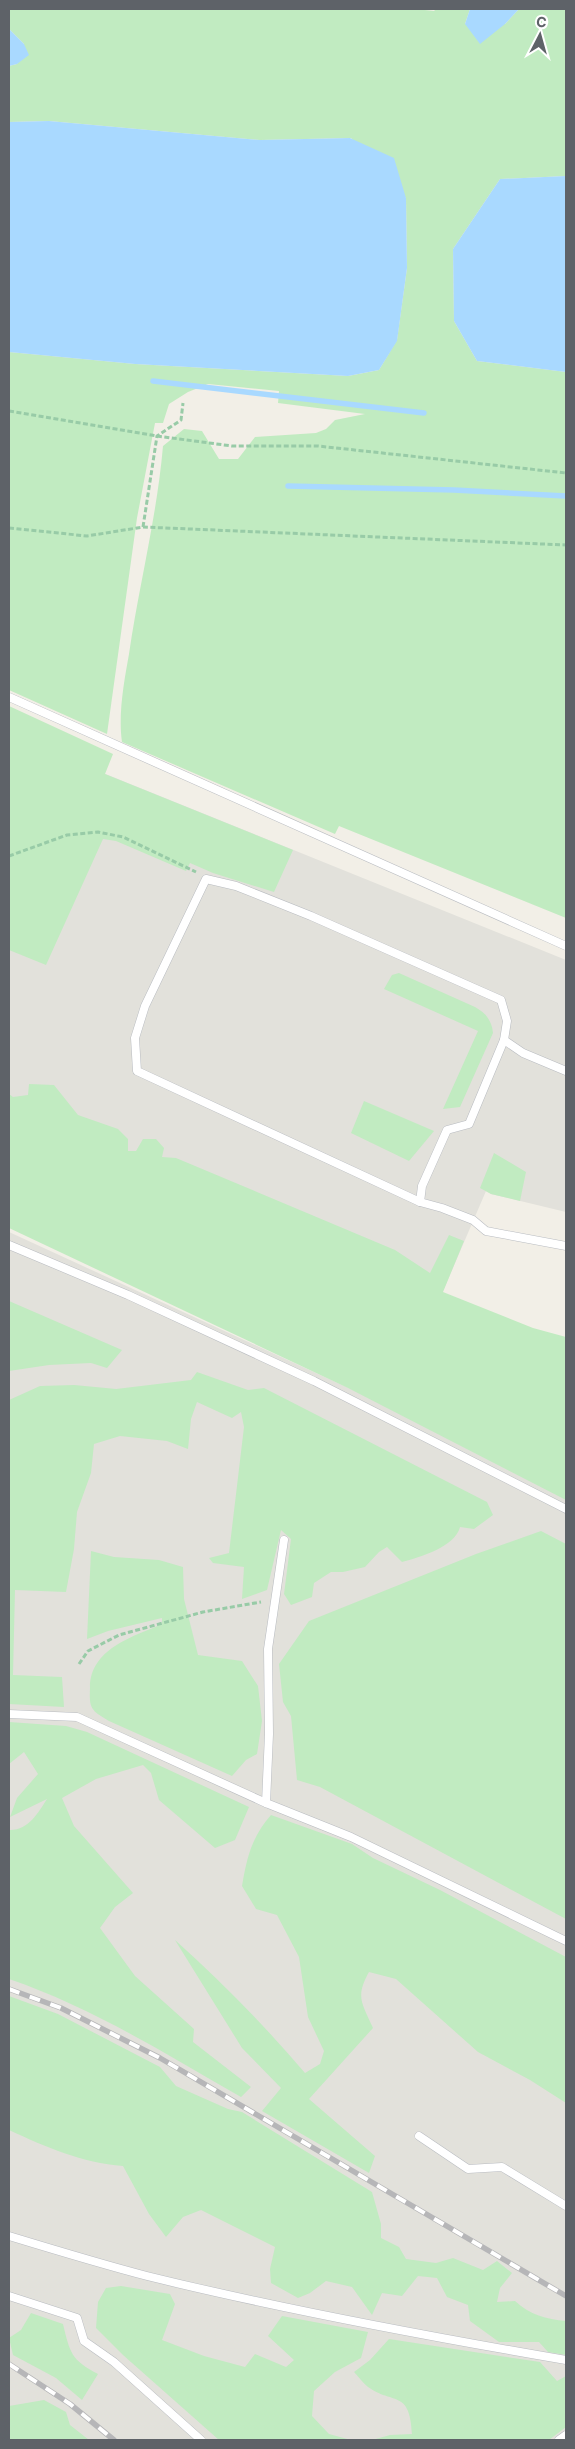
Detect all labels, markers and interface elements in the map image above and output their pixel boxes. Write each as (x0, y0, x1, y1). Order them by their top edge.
north arrow (515, 10, 565, 60)
text: С (535, 13, 547, 31)

